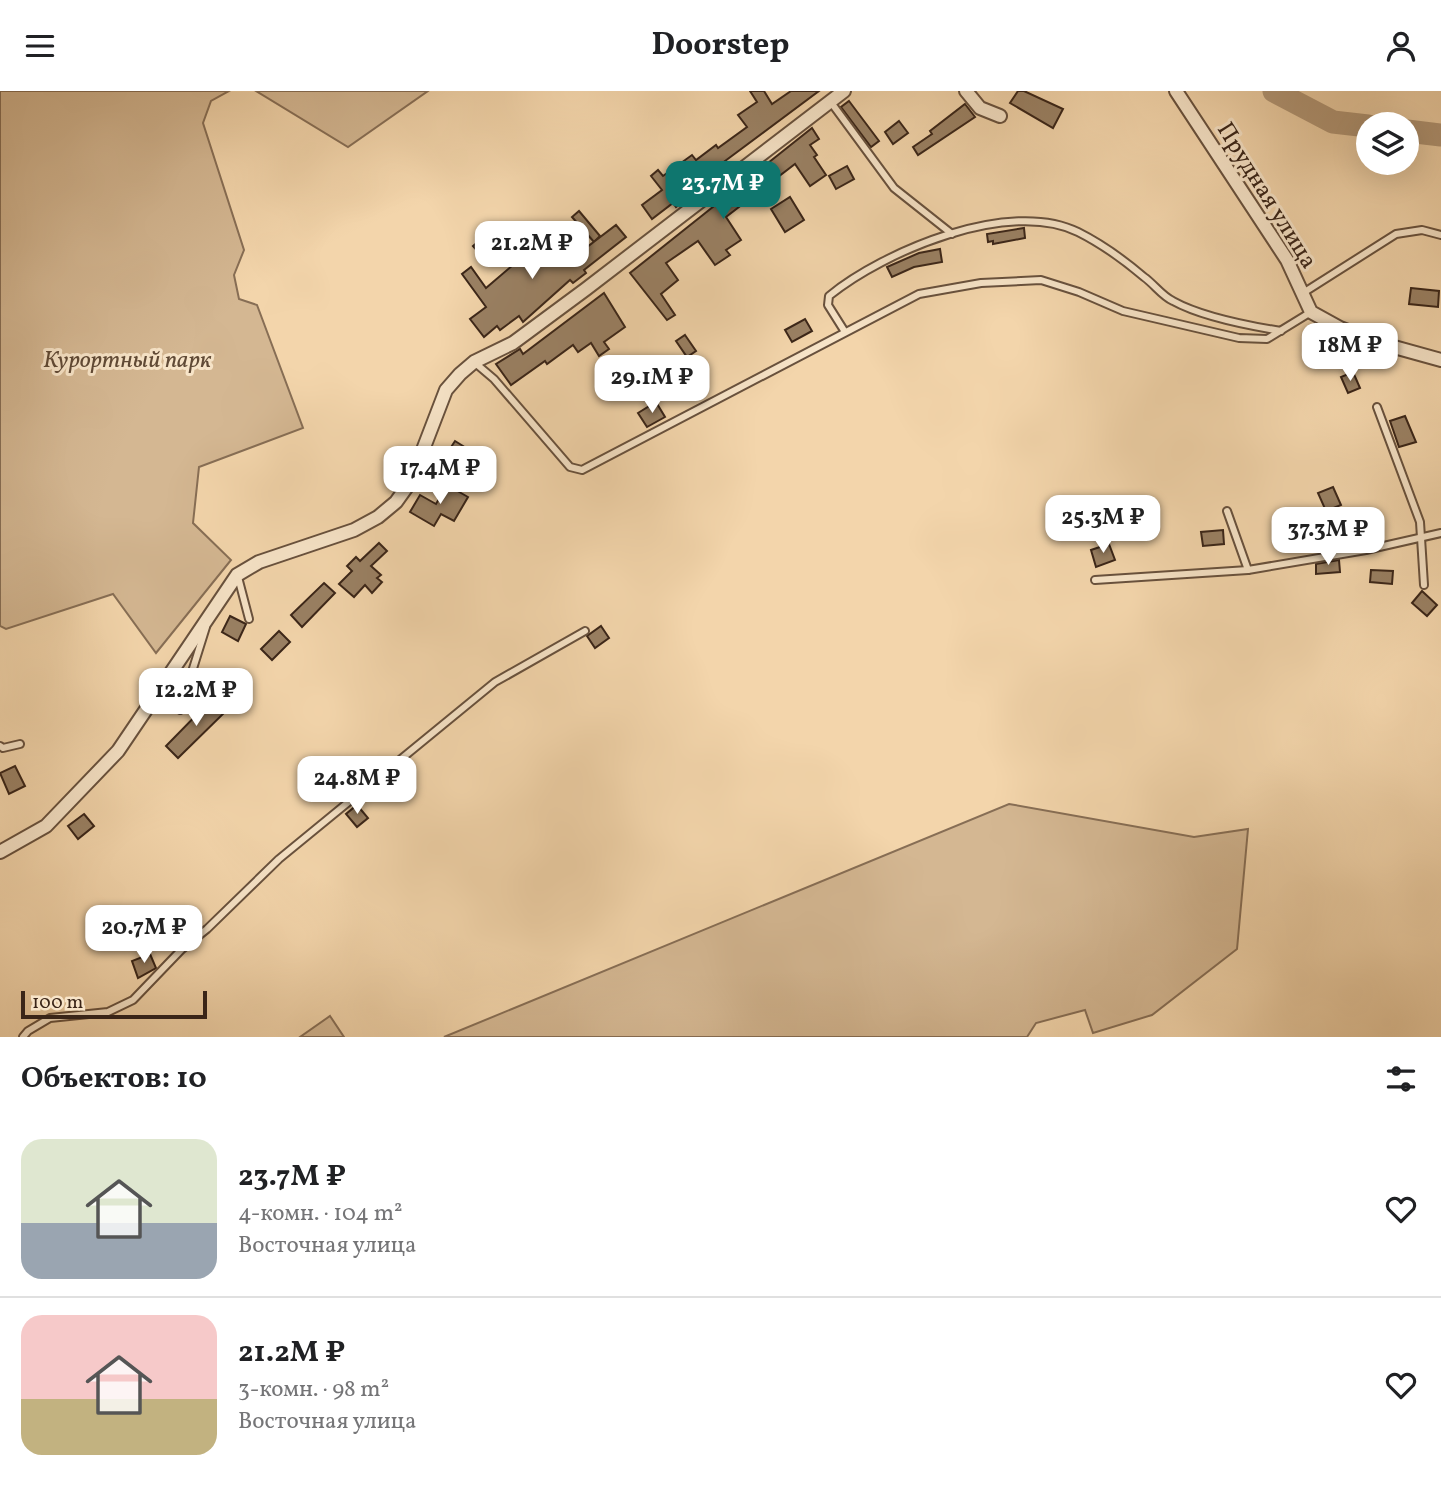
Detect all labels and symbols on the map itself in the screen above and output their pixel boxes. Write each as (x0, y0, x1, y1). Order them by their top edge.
street label: Прудная улица (1207, 116, 1325, 276)
pin: 23.7M ₽ (658, 162, 788, 221)
pin: 21.2M ₽ (467, 221, 597, 281)
pin: 18M ₽ (1301, 323, 1399, 383)
park label: Курортный парк (43, 344, 212, 378)
pin: 29.1M ₽ (587, 355, 717, 415)
pin: 17.4M ₽ (375, 447, 505, 506)
pin: 25.3M ₽ (1038, 496, 1168, 555)
pin: 37.3M ₽ (1263, 507, 1393, 567)
pin: 12.2M ₽ (131, 669, 261, 728)
pin: 24.8M ₽ (292, 757, 422, 816)
pin: 20.7M ₽ (79, 905, 209, 965)
scale bar (21, 988, 206, 1020)

